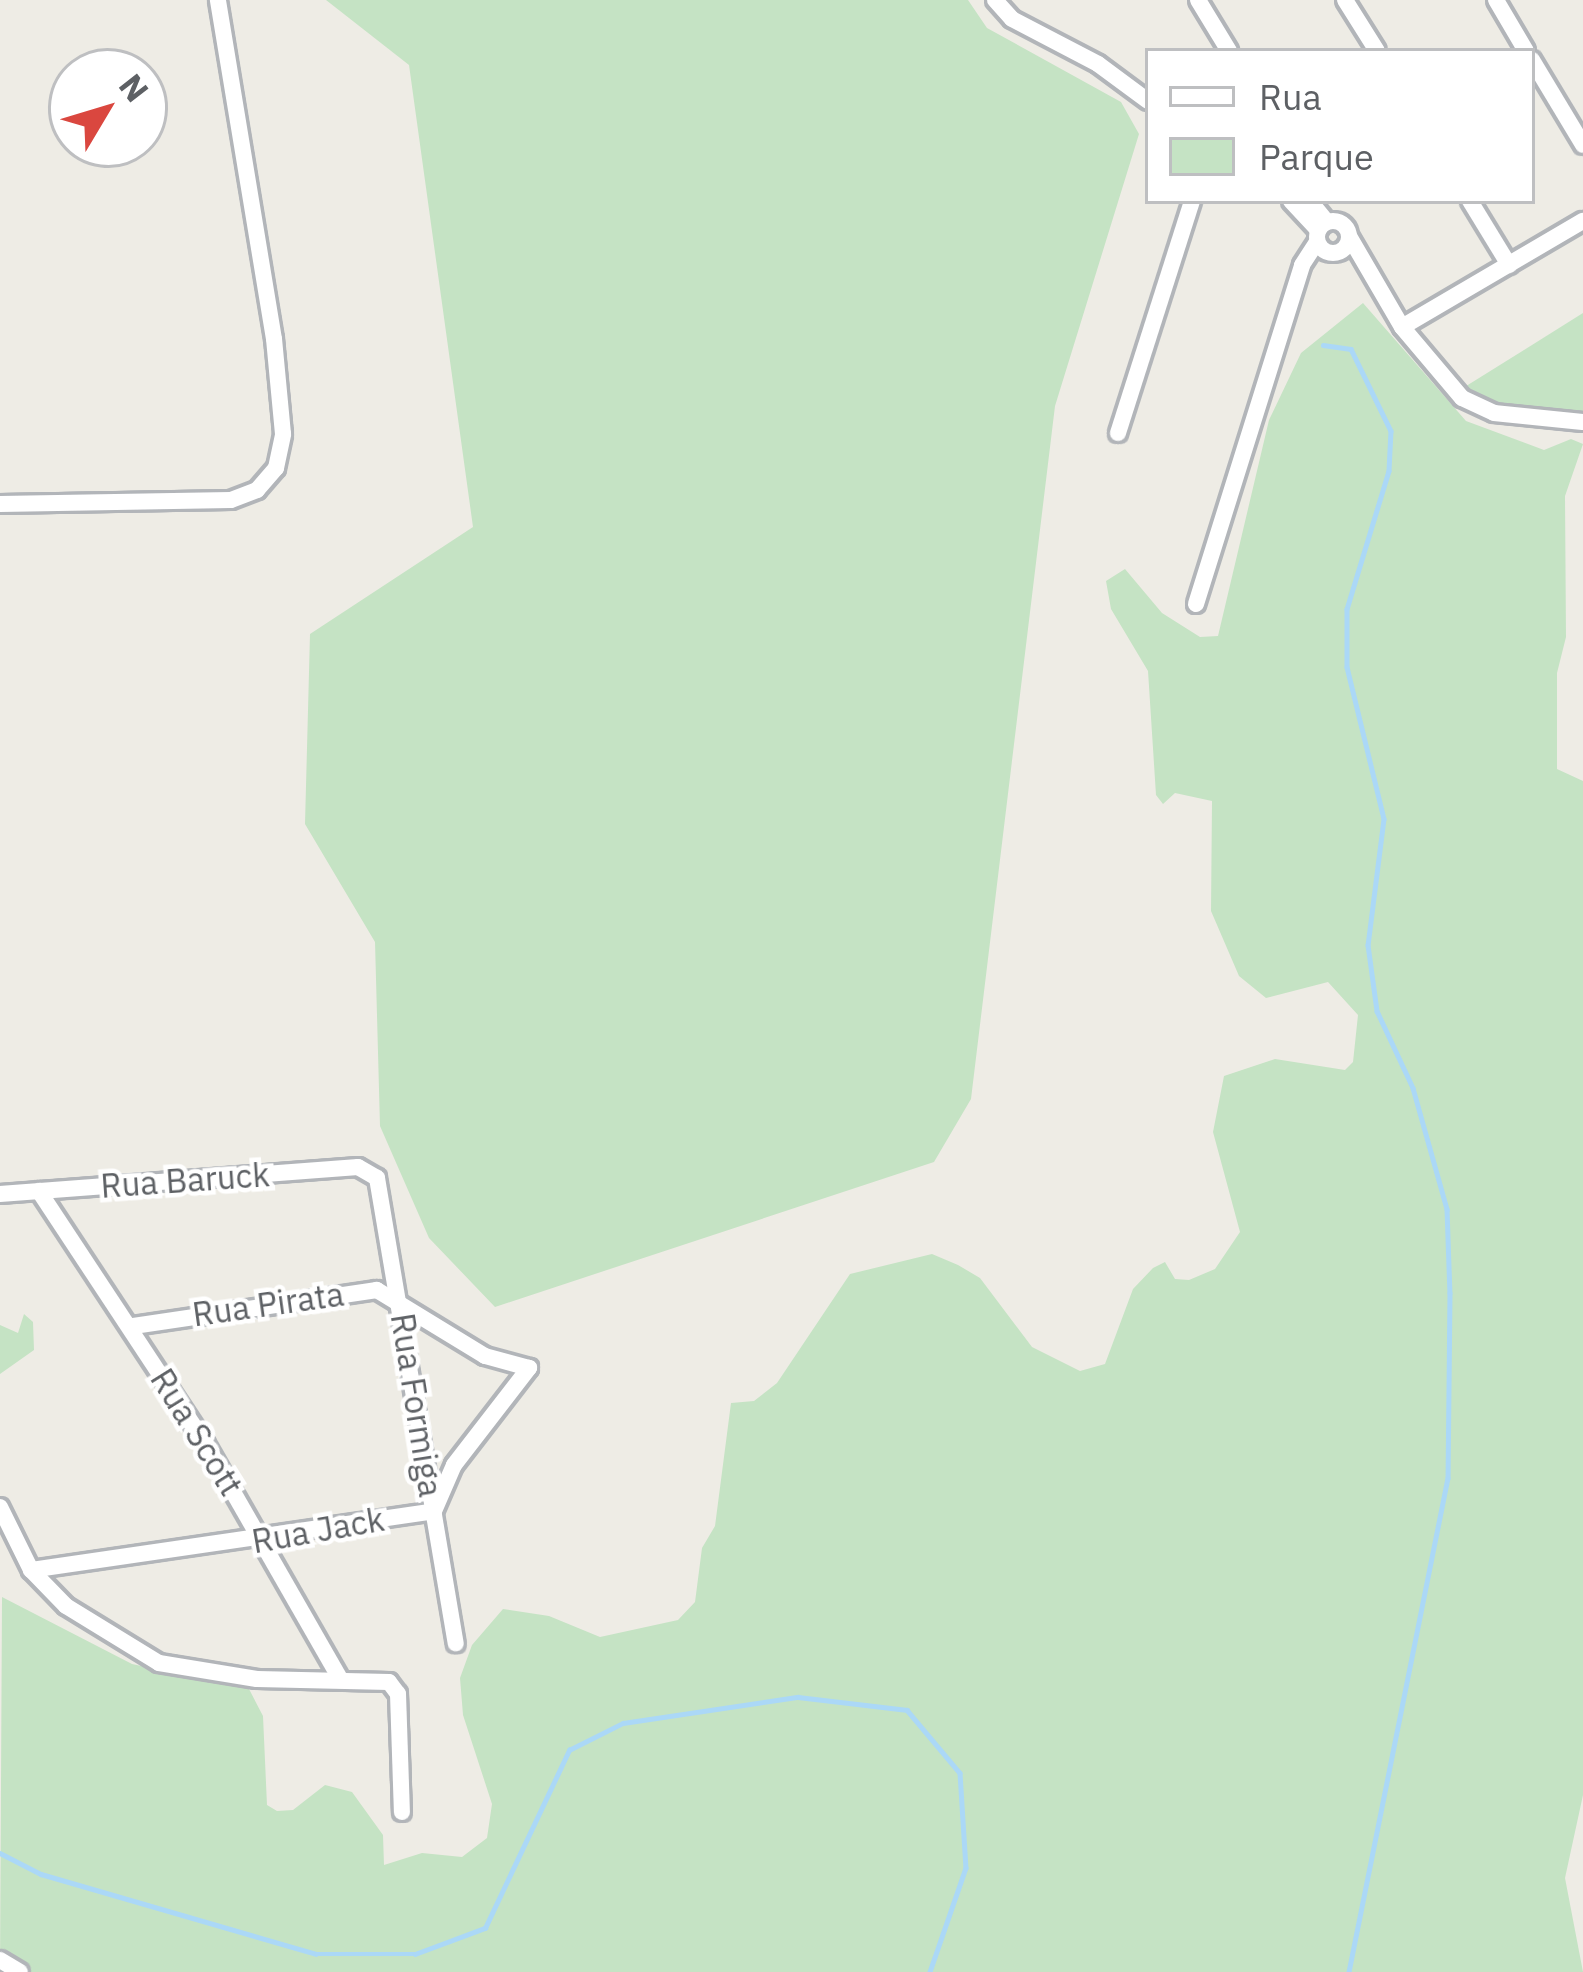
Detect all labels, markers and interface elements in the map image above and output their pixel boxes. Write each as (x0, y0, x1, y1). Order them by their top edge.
north arrow (48, 48, 168, 168)
legend (1145, 48, 1535, 204)
text: N (110, 65, 159, 110)
text: Rua (1259, 73, 1322, 120)
text: Parque (1259, 133, 1374, 180)
street label: Rua Baruck (99, 1154, 271, 1206)
street label: Rua Pirata (190, 1274, 346, 1334)
street label: Rua Formiga (383, 1310, 451, 1500)
street label: Rua Scott (143, 1361, 251, 1503)
street label: Rua Jack (249, 1499, 387, 1561)

